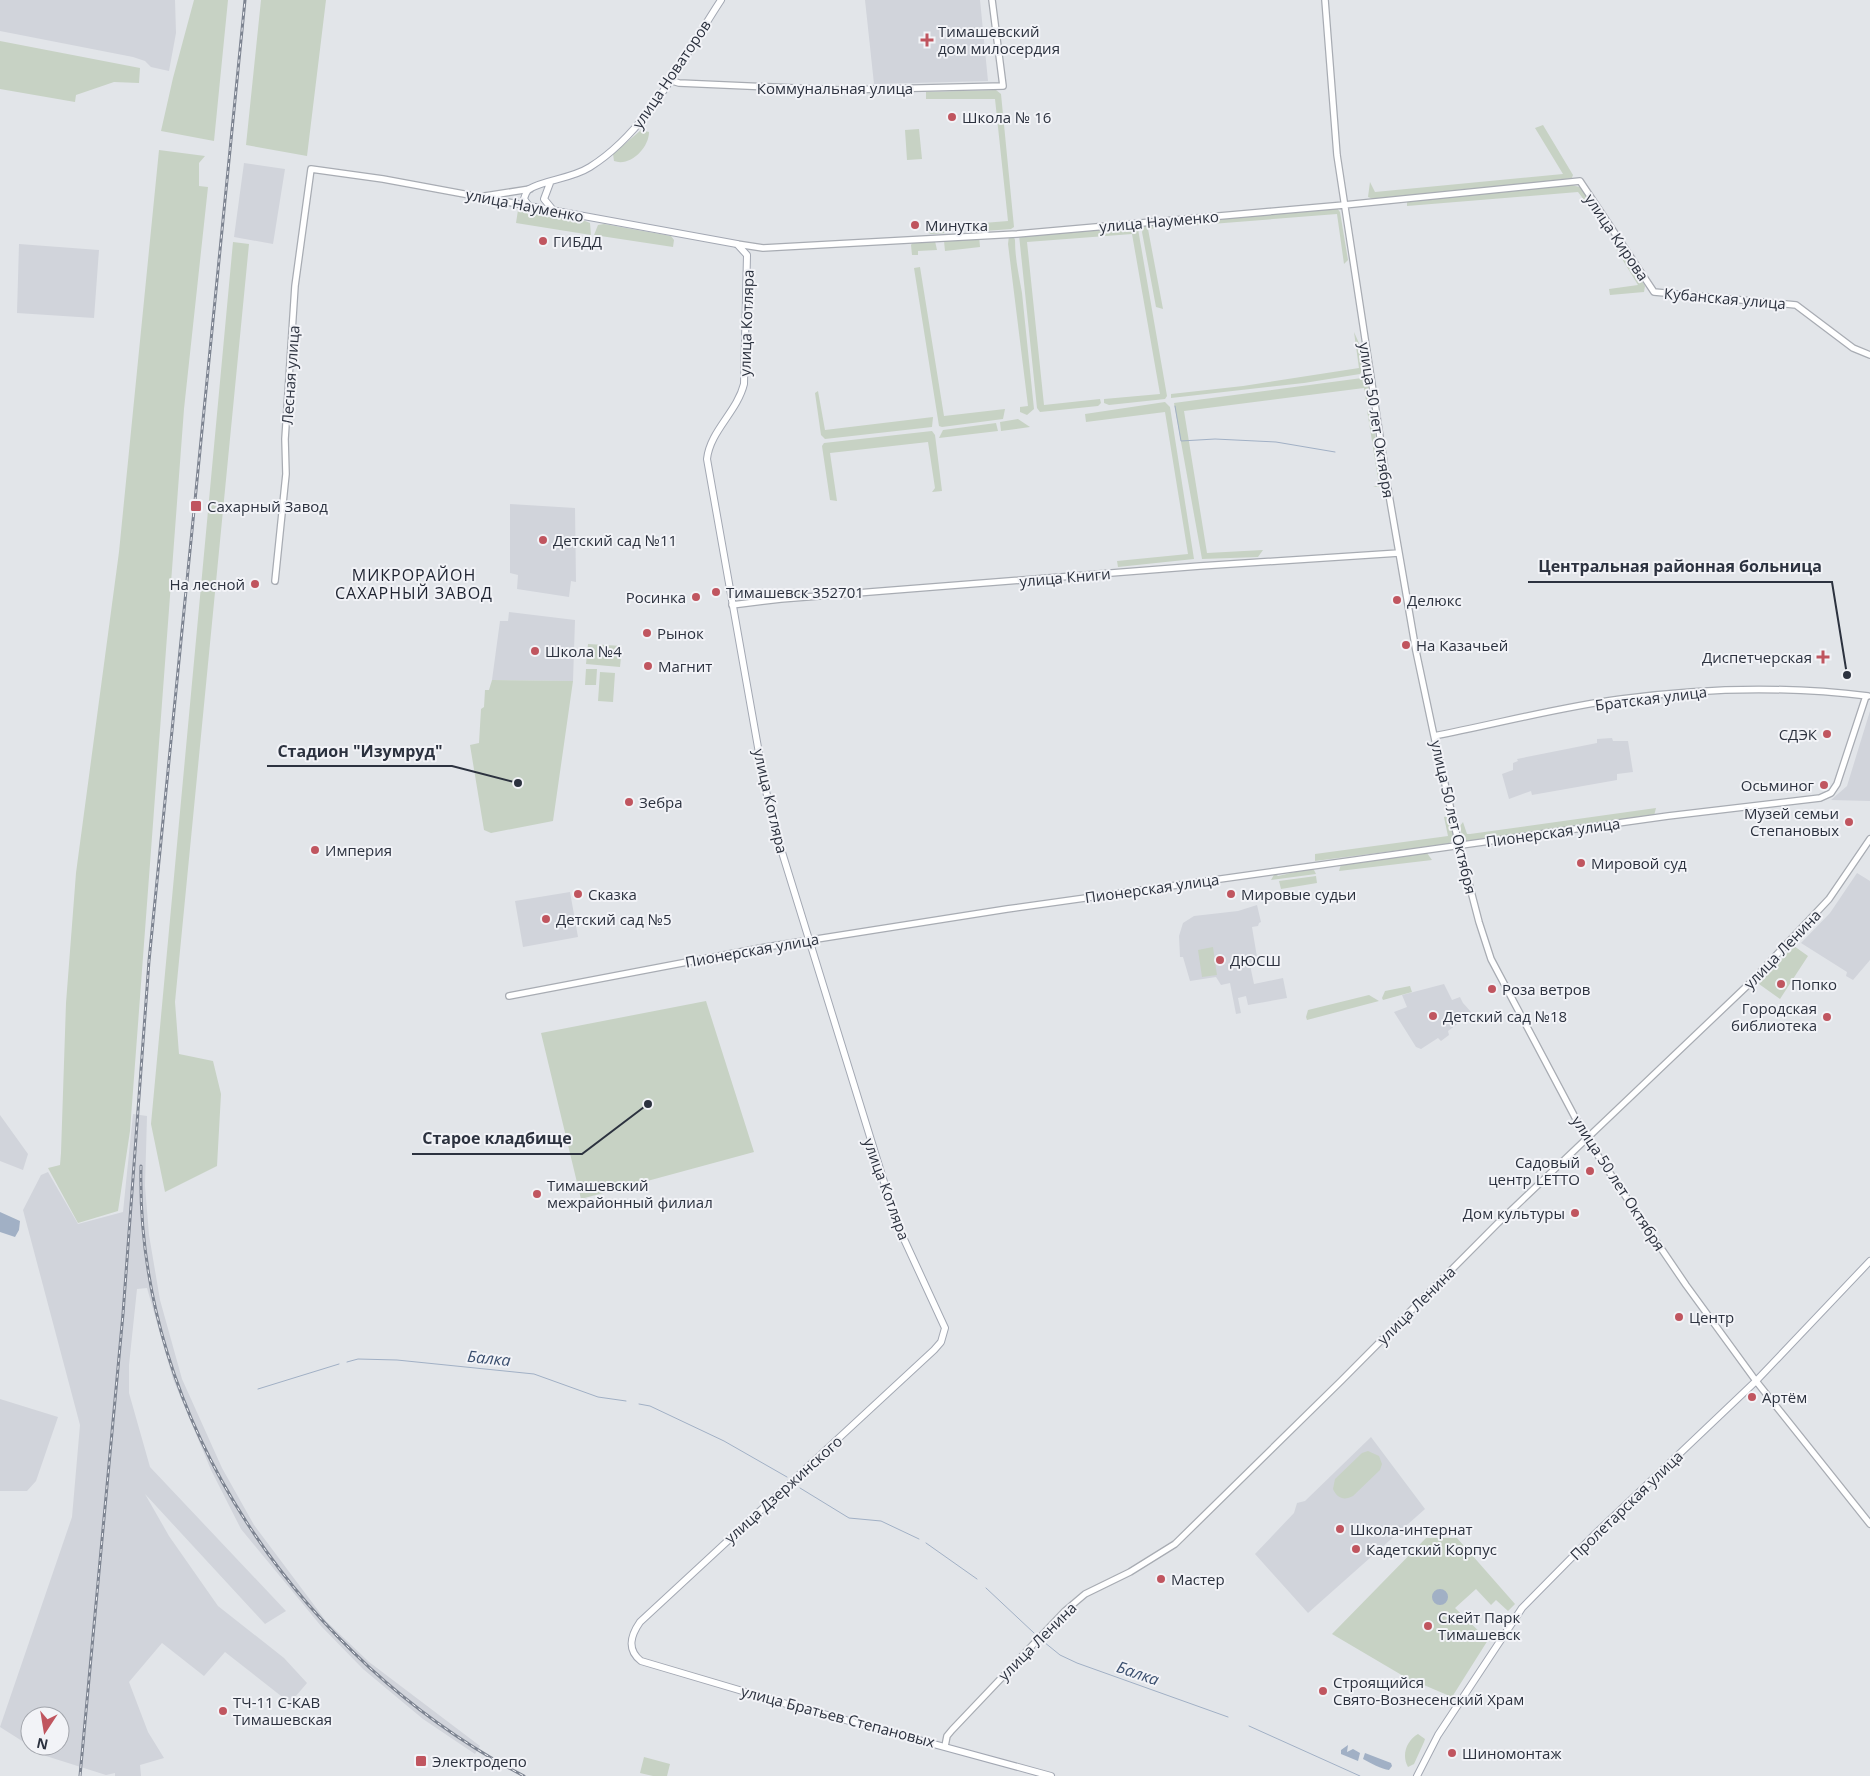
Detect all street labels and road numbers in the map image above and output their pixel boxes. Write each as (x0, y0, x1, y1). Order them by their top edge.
street label: улица Новаторов (627, 16, 715, 132)
street label: Коммунальная улица (757, 78, 913, 98)
street label: улица Науменко (464, 184, 586, 226)
street label: улица Кирова (1580, 190, 1654, 284)
street label: улица Науменко (1098, 206, 1220, 236)
street label: улица Котляра (734, 269, 758, 377)
street label: Кубанская улица (1663, 283, 1787, 313)
street label: Лесная улица (277, 325, 303, 425)
street label: улица 50 лет Октября (1355, 341, 1399, 499)
street label: улица Книги (1019, 563, 1111, 591)
street label: Братская улица (1594, 681, 1708, 715)
street label: улица 50 лет Октября (1427, 738, 1481, 896)
street label: улица Котляра (749, 747, 793, 855)
street label: Пионерская улица (1485, 813, 1621, 851)
street label: Пионерская улица (1084, 869, 1220, 907)
street label: улица Ленина (1739, 905, 1825, 993)
street label: Пионерская улица (684, 928, 820, 972)
street label: улица 50 лет Октября (1568, 1112, 1670, 1254)
street label: улица Котляра (859, 1135, 915, 1243)
street label: улица Ленина (1372, 1261, 1460, 1349)
street label: улица Дзержинского (720, 1431, 846, 1547)
street label: Пролетарская улица (1565, 1446, 1687, 1564)
street label: улица Ленина (993, 1597, 1081, 1685)
street label: улица Братьев Степановых (739, 1680, 937, 1752)

